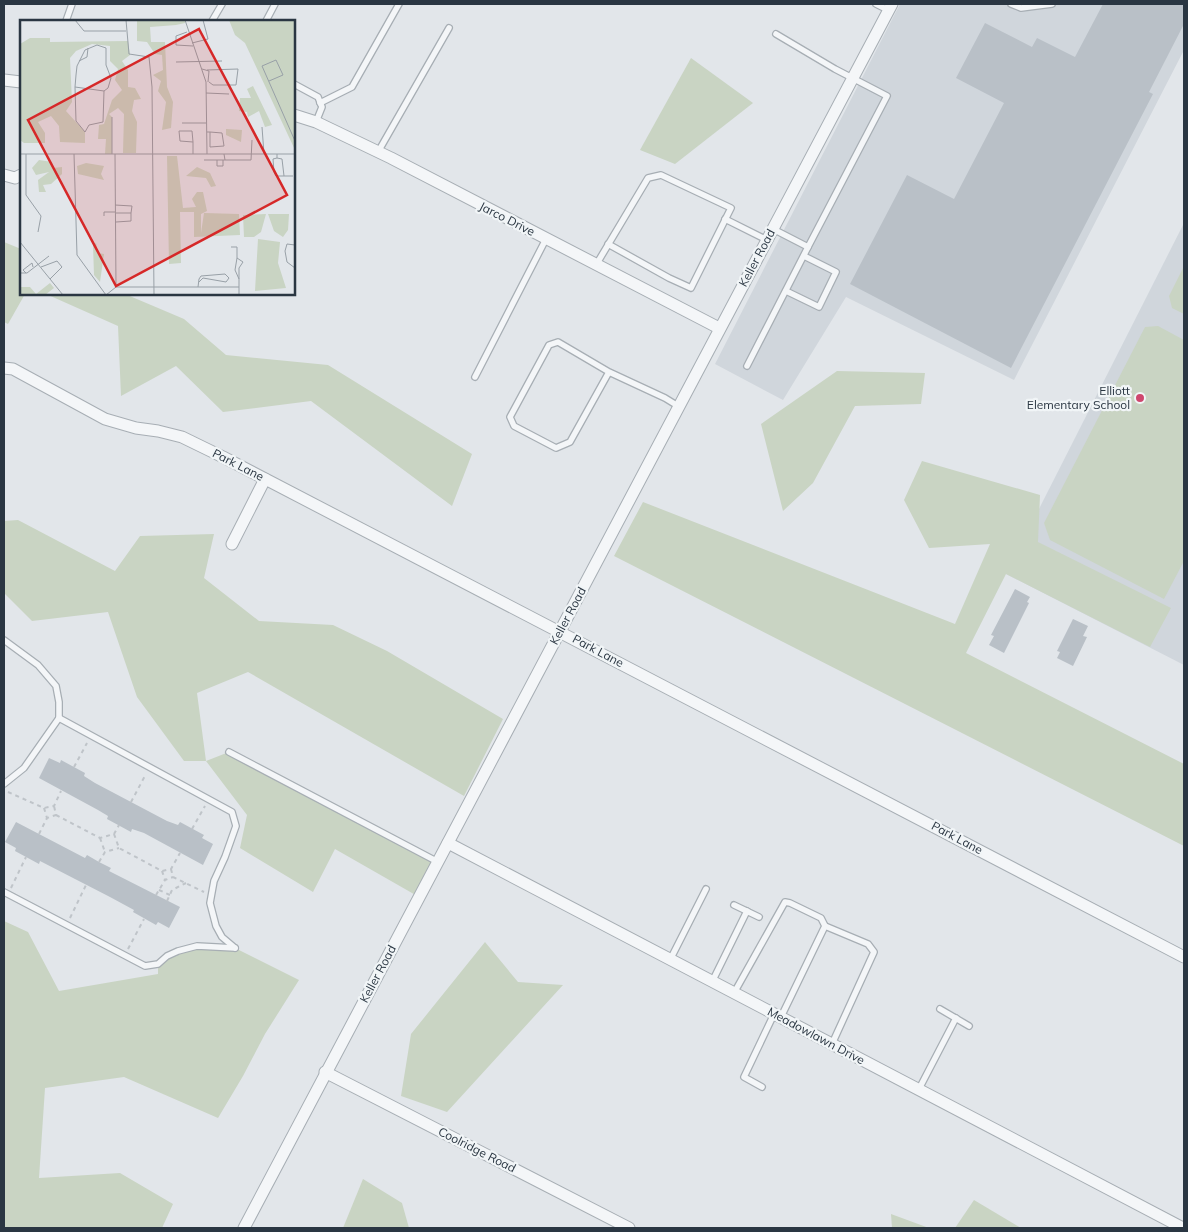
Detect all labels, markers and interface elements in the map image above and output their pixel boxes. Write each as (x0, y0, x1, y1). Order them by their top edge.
inset map (20, 20, 295, 295)
street label: Jarco Drive (477, 198, 537, 239)
street label: Keller Road (735, 226, 778, 289)
place label: Elliott Elementary School (1027, 383, 1130, 412)
marker: Elliott Elementary School (1134, 392, 1146, 404)
street label: Park Lane (210, 445, 266, 484)
street label: Keller Road (546, 584, 589, 647)
street label: Park Lane (570, 631, 626, 670)
street label: Park Lane (929, 818, 985, 857)
street label: Keller Road (356, 942, 399, 1005)
street label: Meadowlawn Drive (765, 1004, 867, 1068)
street label: Coolridge Road (436, 1124, 519, 1176)

